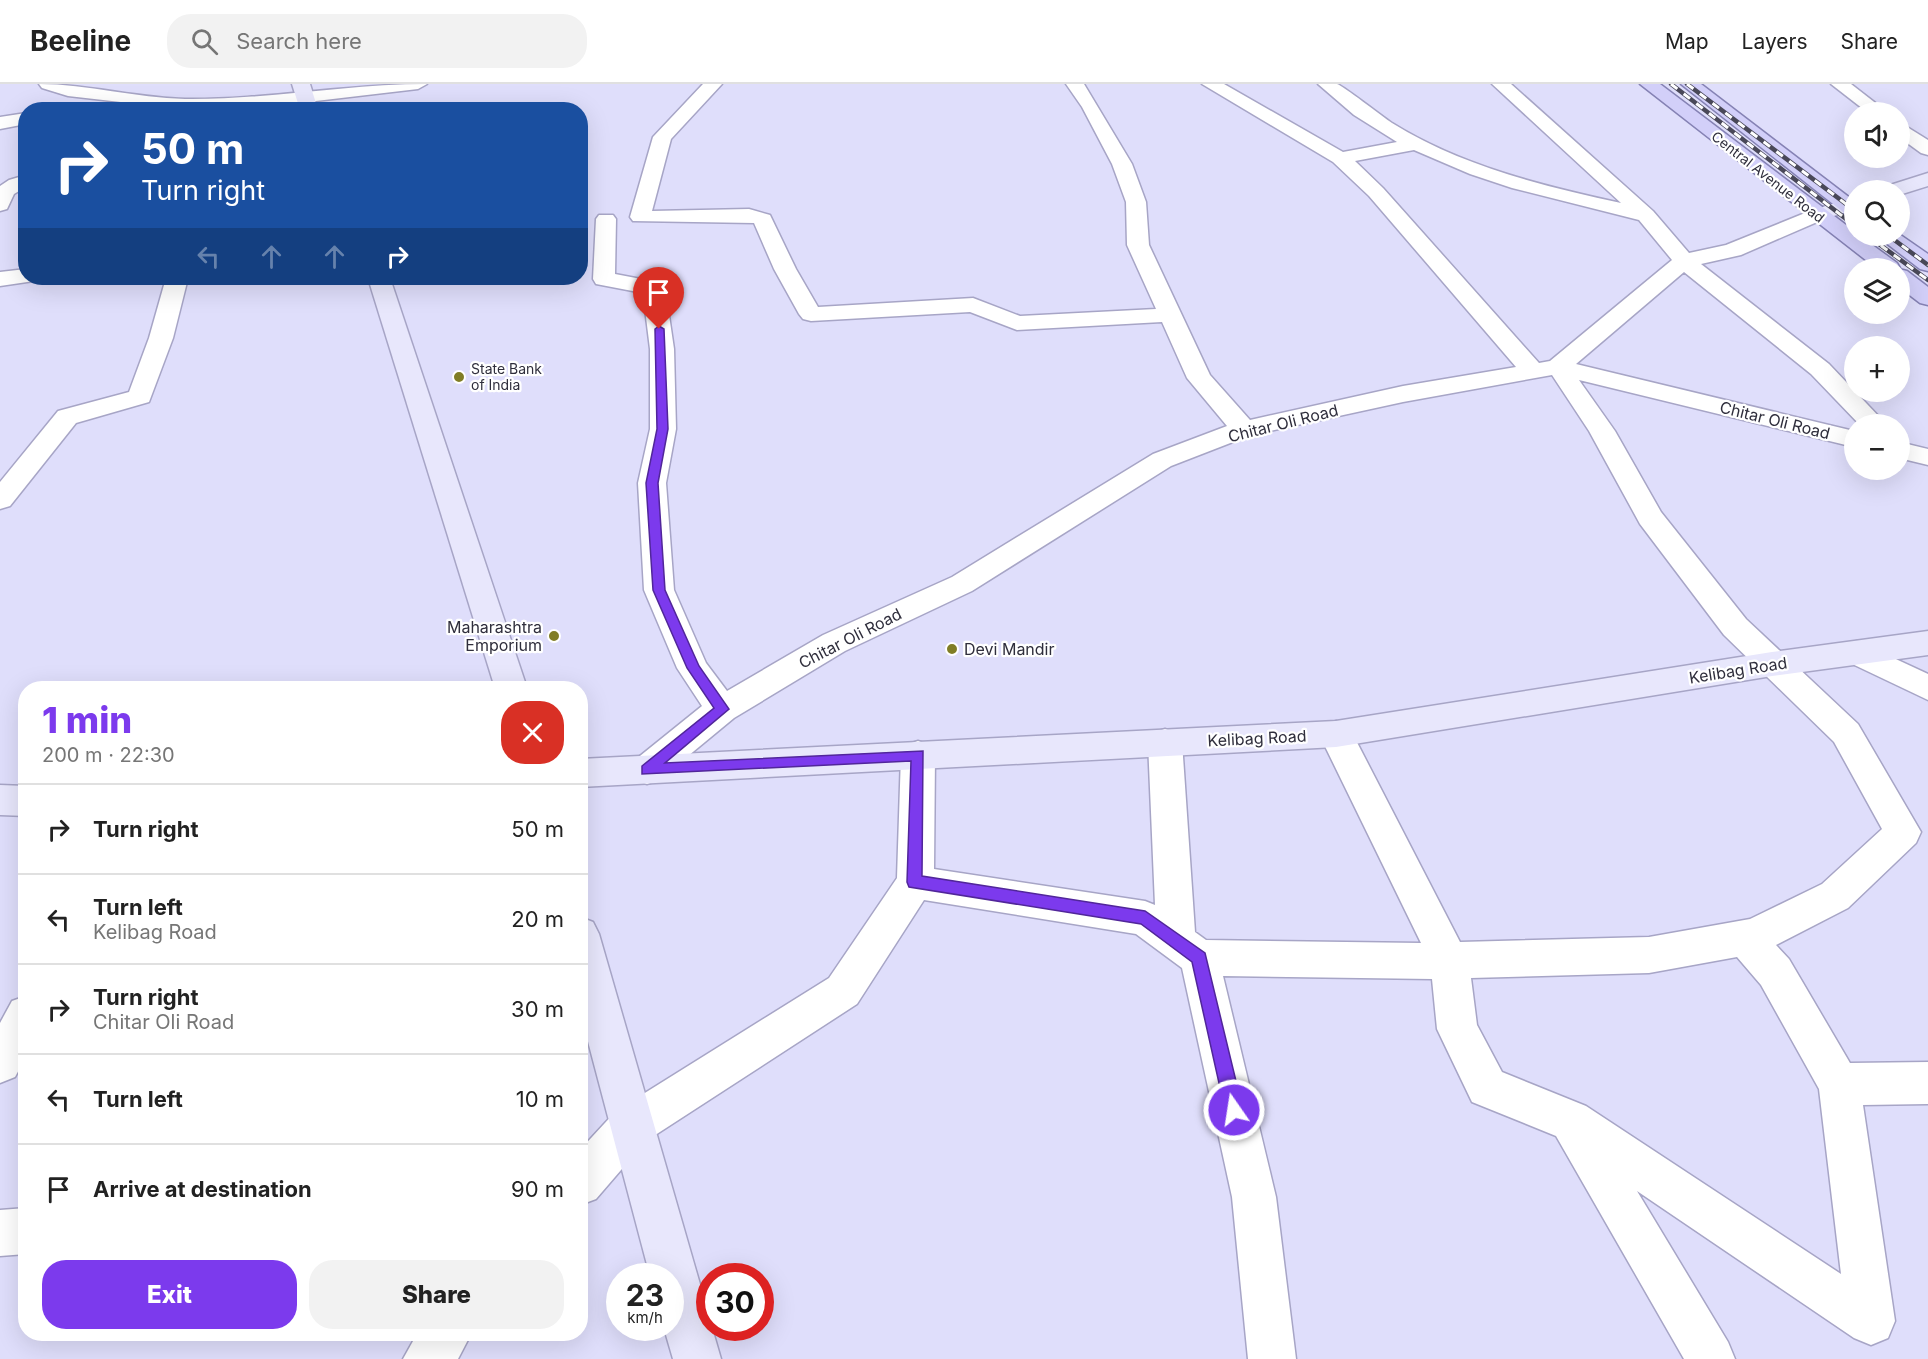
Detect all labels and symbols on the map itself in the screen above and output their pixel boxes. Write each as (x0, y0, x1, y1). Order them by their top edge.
street label: Central Avenue Road (1708, 127, 1828, 226)
pin (633, 267, 684, 329)
place label: State Bank of India (471, 360, 542, 393)
marker: State Bank of India (452, 370, 466, 384)
street label: Chitar Oli Road (1718, 397, 1832, 443)
street label: Chitar Oli Road (1226, 400, 1340, 446)
street label: Chitar Oli Road (795, 603, 905, 673)
place label: Maharashtra Emporium (447, 617, 542, 655)
marker: Maharashtra Emporium (547, 629, 561, 643)
place label: Devi Mandir (964, 639, 1055, 659)
marker: Devi Mandir (945, 642, 959, 656)
street label: Kelibag Road (1688, 652, 1788, 688)
street label: Kelibag Road (1207, 725, 1307, 751)
position arrow (1202, 1078, 1266, 1142)
speed limit sign: 30 (696, 1263, 774, 1341)

